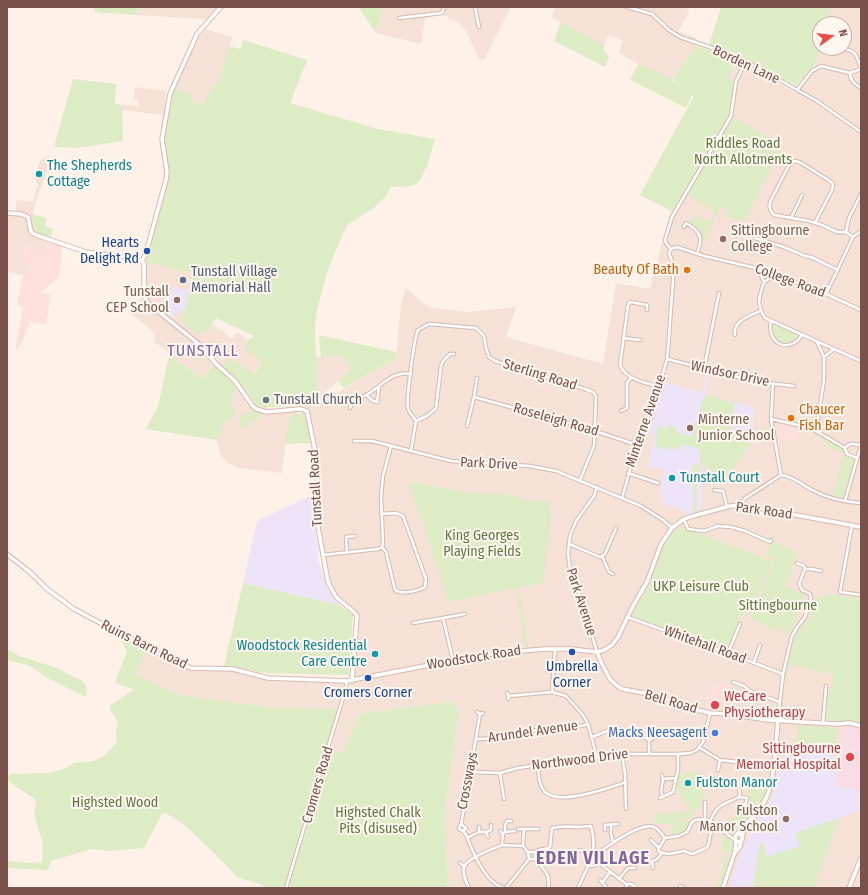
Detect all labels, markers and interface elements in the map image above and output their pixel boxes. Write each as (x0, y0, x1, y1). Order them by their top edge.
north arrow (812, 16, 852, 56)
text: N (836, 28, 850, 38)
street label: Borden Lane (710, 42, 782, 88)
park label: Riddles Road North Allotments (694, 136, 792, 168)
place label: The Shepherds Cottage (47, 158, 132, 190)
marker: The Shepherds Cottage (34, 169, 44, 179)
place label: Sittingbourne College (731, 223, 809, 256)
marker: Sittingbourne College (718, 234, 728, 244)
place label: Hearts Delight Rd (80, 235, 139, 268)
marker: Hearts Delight Rd (142, 246, 152, 256)
street label: College Road (752, 260, 828, 302)
place label: Beauty Of Bath (593, 262, 679, 278)
place label: Tunstall Village Memorial Hall (191, 264, 277, 296)
marker: Beauty Of Bath (682, 265, 692, 275)
marker: Tunstall Village Memorial Hall (178, 275, 188, 285)
place label: Tunstall CEP School (106, 284, 169, 316)
marker: Tunstall CEP School (172, 295, 182, 305)
district label: TUNSTALL (167, 342, 239, 362)
street label: Sterling Road (501, 356, 579, 394)
street label: Windsor Drive (689, 357, 771, 391)
street label: Minterne Avenue (622, 373, 670, 469)
place label: Tunstall Church (274, 392, 362, 408)
marker: Tunstall Church (261, 395, 271, 405)
street label: Roseleigh Road (511, 400, 601, 440)
place label: Chaucer Fish Bar (799, 402, 845, 434)
place label: Minterne Junior School (698, 412, 774, 444)
marker: Chaucer Fish Bar (786, 413, 796, 423)
marker: Minterne Junior School (685, 423, 695, 433)
street label: Tunstall Road (306, 449, 326, 527)
street label: Park Drive (460, 454, 518, 474)
place label: Tunstall Court (680, 470, 759, 486)
marker: Tunstall Court (667, 473, 677, 483)
street label: Park Road (735, 499, 793, 523)
park label: King Georges Playing Fields (443, 528, 521, 560)
street label: Park Avenue (562, 566, 600, 638)
park label: UKP Leisure Club (653, 579, 749, 595)
park label: Sittingbourne (739, 598, 817, 614)
street label: Ruins Barn Road (98, 617, 190, 673)
street label: Whitehall Road (661, 622, 749, 668)
place label: Woodstock Residential Care Centre (237, 638, 367, 670)
street label: Woodstock Road (426, 642, 522, 674)
marker: Umbrella Corner (567, 647, 577, 657)
marker: Woodstock Residential Care Centre (370, 649, 380, 659)
place label: Umbrella Corner (546, 659, 598, 692)
marker: Cromers Corner (363, 673, 373, 683)
place label: Cromers Corner (324, 685, 412, 701)
street label: Bell Road (643, 686, 699, 718)
place label: WeCare Physiotherapy (724, 689, 805, 722)
marker: WeCare Physiotherapy (709, 699, 721, 711)
street label: Arundel Avenue (487, 717, 579, 747)
place label: Macks Neesagent (608, 725, 707, 741)
marker: Macks Neesagent (710, 728, 720, 738)
place label: Sittingbourne Memorial Hospital (736, 741, 841, 774)
street label: Cromers Road (299, 745, 337, 825)
street label: Northwood Drive (531, 746, 629, 774)
street label: Crossways (454, 751, 482, 811)
marker: Sittingbourne Memorial Hospital (844, 751, 856, 763)
place label: Fulston Manor (696, 775, 777, 791)
marker: Fulston Manor (683, 778, 693, 788)
park label: Highsted Wood (72, 795, 158, 811)
place label: Fulston Manor School (700, 803, 778, 836)
park label: Highsted Chalk Pits (disused) (335, 805, 421, 838)
marker: Fulston Manor School (781, 814, 791, 824)
district label: EDEN VILLAGE (536, 848, 650, 870)

